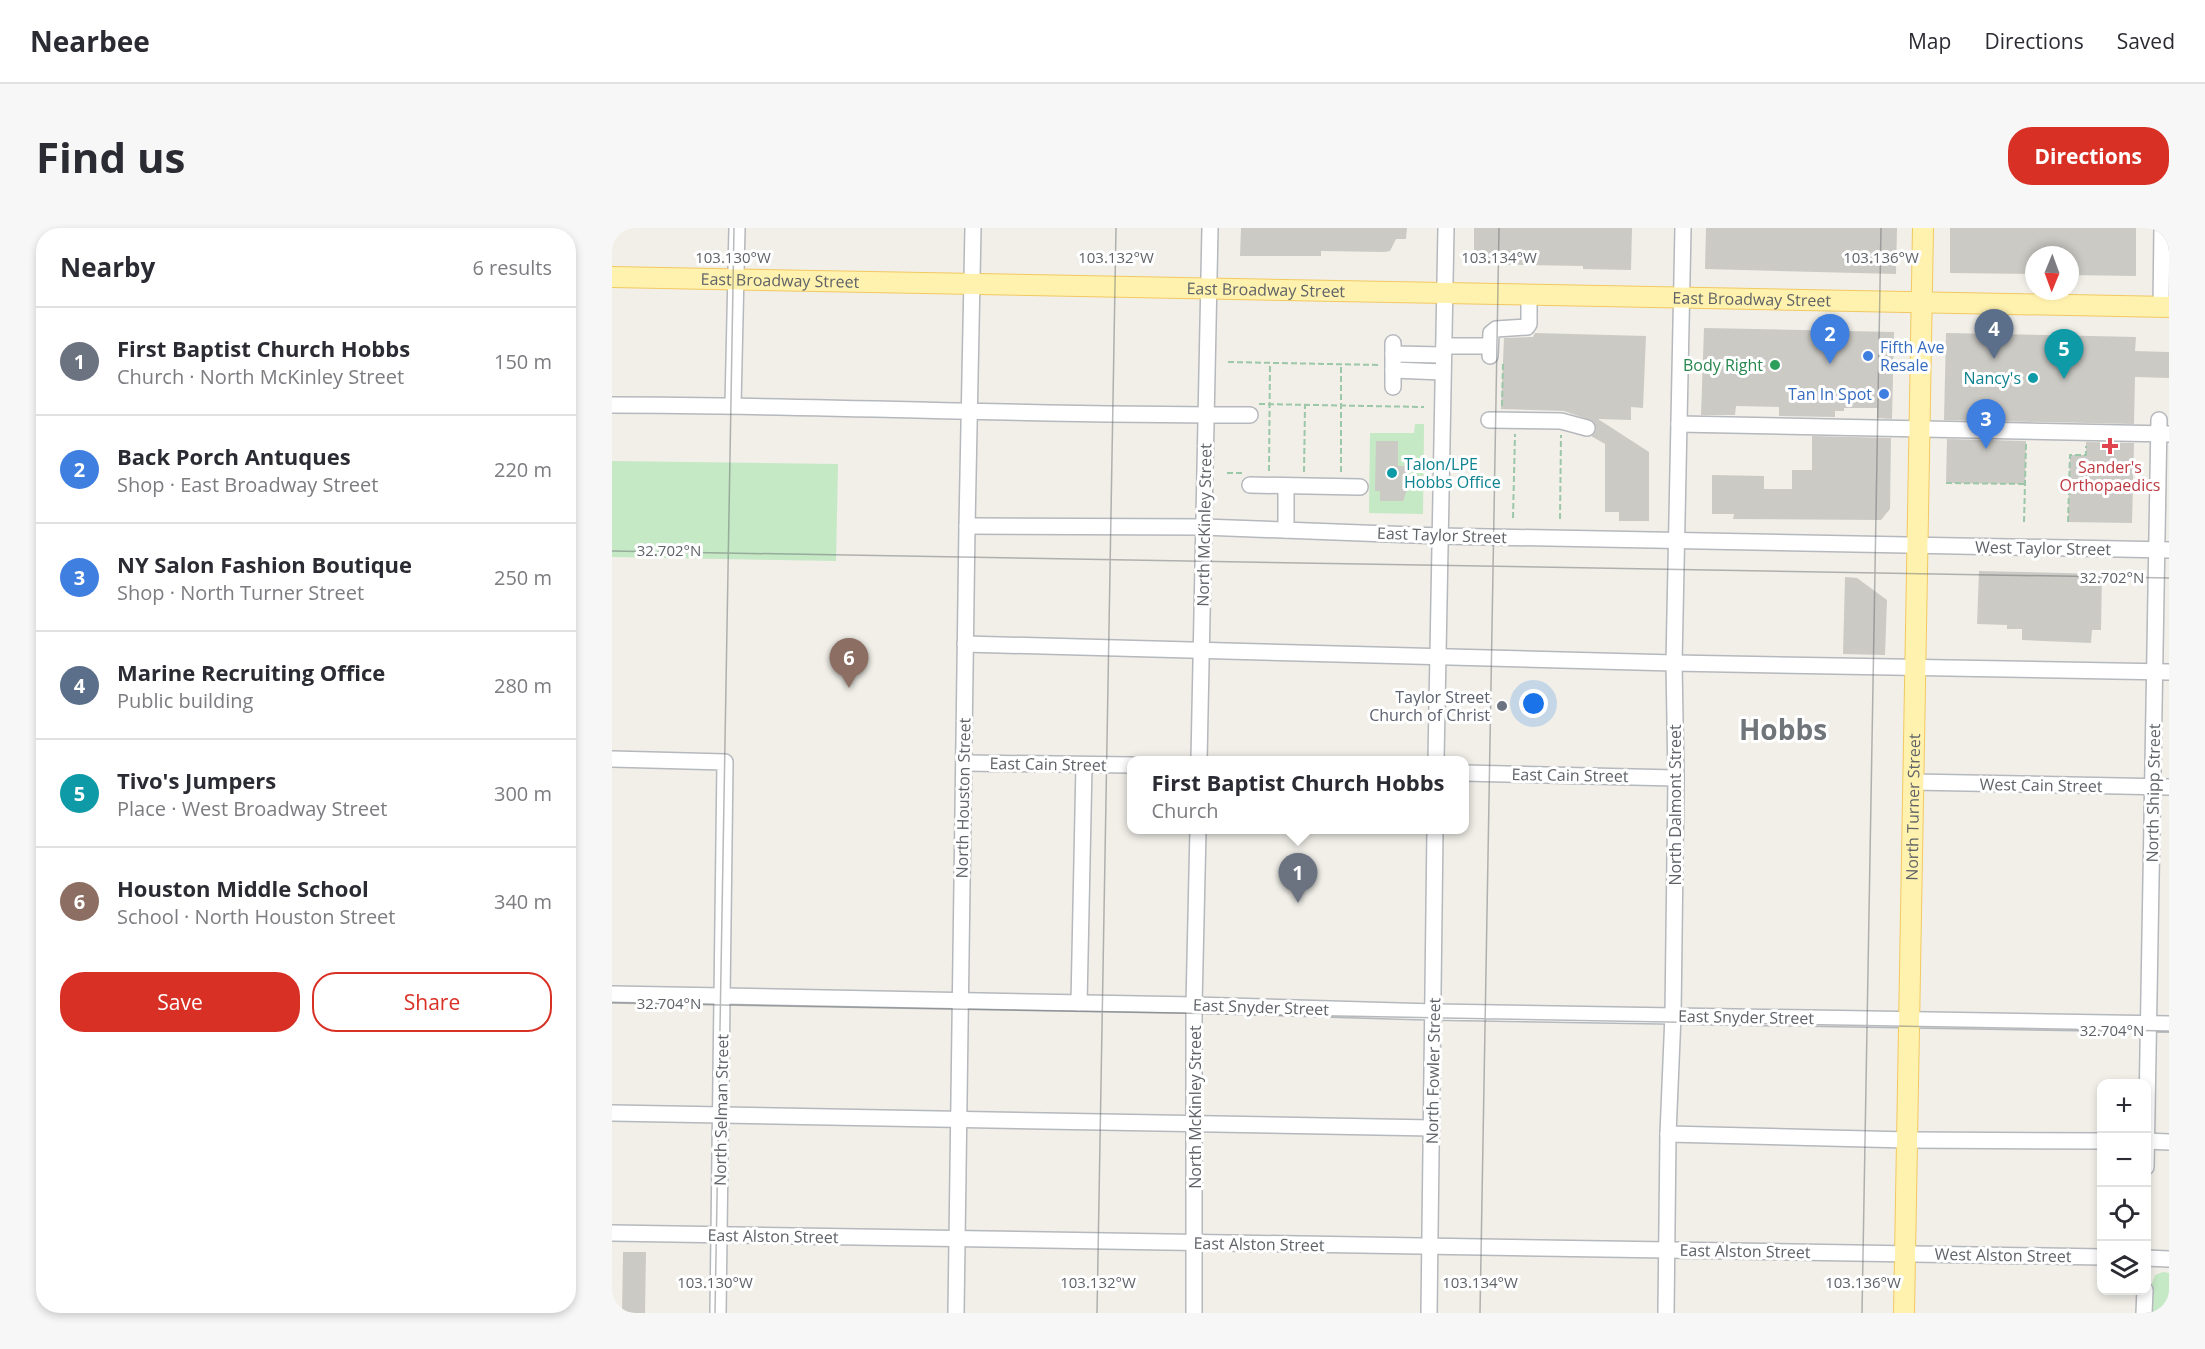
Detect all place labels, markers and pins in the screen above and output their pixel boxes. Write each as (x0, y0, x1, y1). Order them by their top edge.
pin: 4 (1974, 310, 2014, 359)
pin: 2 (1810, 314, 1850, 364)
pin: 5 (2044, 330, 2084, 379)
place label: Fifth Ave Resale (1880, 336, 1944, 376)
marker: Fifth Ave Resale (1861, 349, 1875, 363)
place label: Body Right (1683, 354, 1763, 376)
marker: Body Right (1768, 358, 1782, 372)
place label: Nancy's (1963, 367, 2021, 389)
marker: Nancy's (2026, 371, 2040, 385)
place label: Tan In Spot (1788, 383, 1872, 405)
marker: Tan In Spot (1877, 387, 1891, 401)
pin: 3 (1966, 400, 2006, 449)
marker: Sander's Orthopaedics (2101, 437, 2119, 455)
place label: Talon/LPE Hobbs Office (1404, 453, 1501, 493)
place label: Sander's Orthopaedics (2060, 456, 2160, 496)
marker: Talon/LPE Hobbs Office (1385, 466, 1399, 480)
pin: 6 (830, 638, 868, 688)
place label: Taylor Street Church of Christ (1369, 686, 1490, 726)
marker: Taylor Street Church of Christ (1495, 699, 1509, 713)
pin: 1 (1278, 854, 1318, 903)

